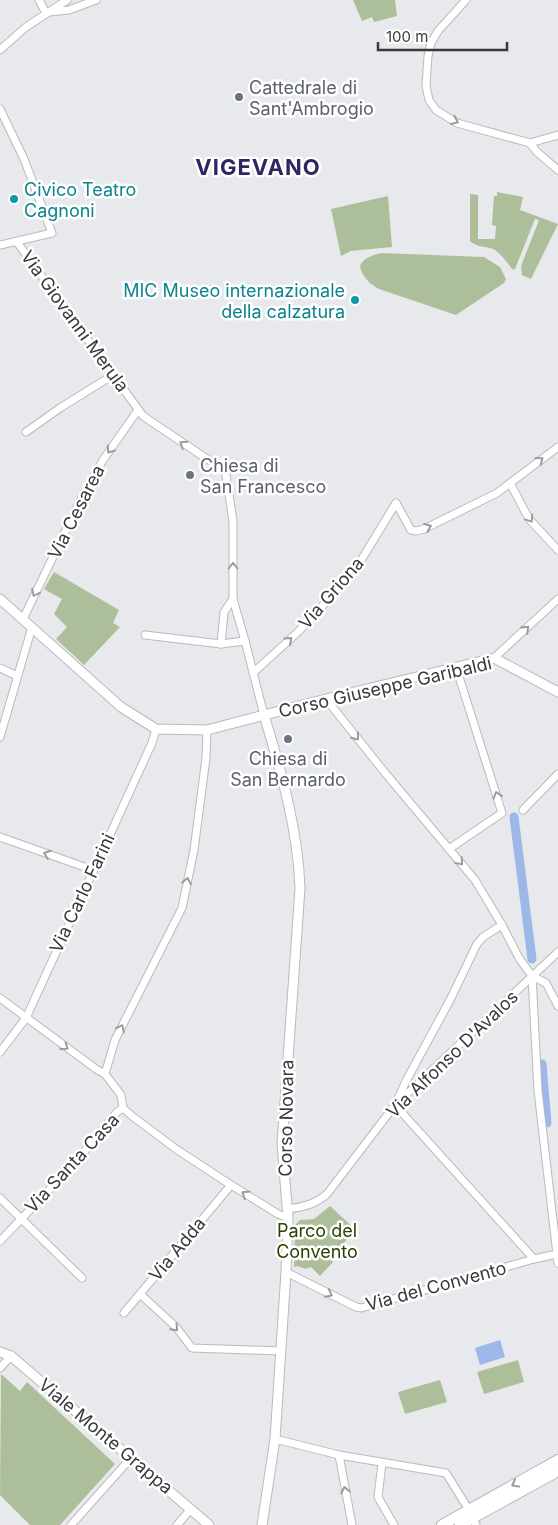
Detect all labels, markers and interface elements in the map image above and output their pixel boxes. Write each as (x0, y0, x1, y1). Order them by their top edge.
scale bar (378, 20, 507, 52)
text: 100 m (386, 27, 428, 46)
place label: Cattedrale di Sant'Ambrogio (249, 77, 374, 119)
marker: Cattedrale di Sant'Ambrogio (233, 91, 245, 103)
one-way arrow (450, 115, 459, 126)
district label: VIGEVANO (195, 154, 321, 180)
place label: Civico Teatro Cagnoni (24, 179, 136, 221)
marker: Civico Teatro Cagnoni (8, 193, 20, 205)
street label: Via Giovanni Merula (17, 246, 133, 396)
place label: MIC Museo internazionale della calzatura (123, 280, 345, 322)
marker: MIC Museo internazionale della calzatura (349, 294, 361, 306)
one-way arrow (179, 441, 188, 450)
one-way arrow (107, 444, 116, 454)
place label: Chiesa di San Francesco (200, 455, 326, 497)
one-way arrow (534, 457, 544, 466)
street label: Via Cesarea (43, 462, 109, 562)
marker: Chiesa di San Francesco (184, 469, 196, 481)
one-way arrow (524, 513, 533, 523)
one-way arrow (423, 522, 432, 533)
street label: Via Griona (294, 553, 368, 633)
one-way arrow (228, 561, 238, 569)
one-way arrow (31, 588, 41, 597)
one-way arrow (520, 626, 529, 635)
one-way arrow (284, 637, 293, 646)
street label: Corso Giuseppe Garibaldi (276, 652, 494, 722)
one-way arrow (351, 731, 359, 740)
marker: Chiesa di San Bernardo (282, 733, 294, 745)
place label: Chiesa di San Bernardo (230, 748, 346, 790)
one-way arrow (492, 791, 502, 800)
street label: Via Carlo Farini (45, 830, 119, 956)
one-way arrow (43, 850, 51, 860)
one-way arrow (454, 857, 463, 866)
one-way arrow (182, 876, 192, 885)
street label: Via Alfonso D'Avalos (382, 986, 522, 1122)
one-way arrow (115, 1024, 125, 1033)
one-way arrow (59, 1041, 68, 1049)
street label: Corso Novara (274, 1059, 298, 1177)
street label: Via Santa Casa (21, 1109, 123, 1217)
one-way arrow (242, 1191, 251, 1200)
street label: Via Adda (144, 1213, 210, 1285)
park label: Parco del Convento (276, 1220, 358, 1262)
street label: Via del Convento (363, 1257, 509, 1315)
one-way arrow (324, 1288, 333, 1298)
one-way arrow (169, 1322, 178, 1331)
street label: Viale Monte Grappa (35, 1374, 177, 1498)
one-way arrow (512, 1478, 521, 1488)
one-way arrow (341, 1486, 351, 1494)

